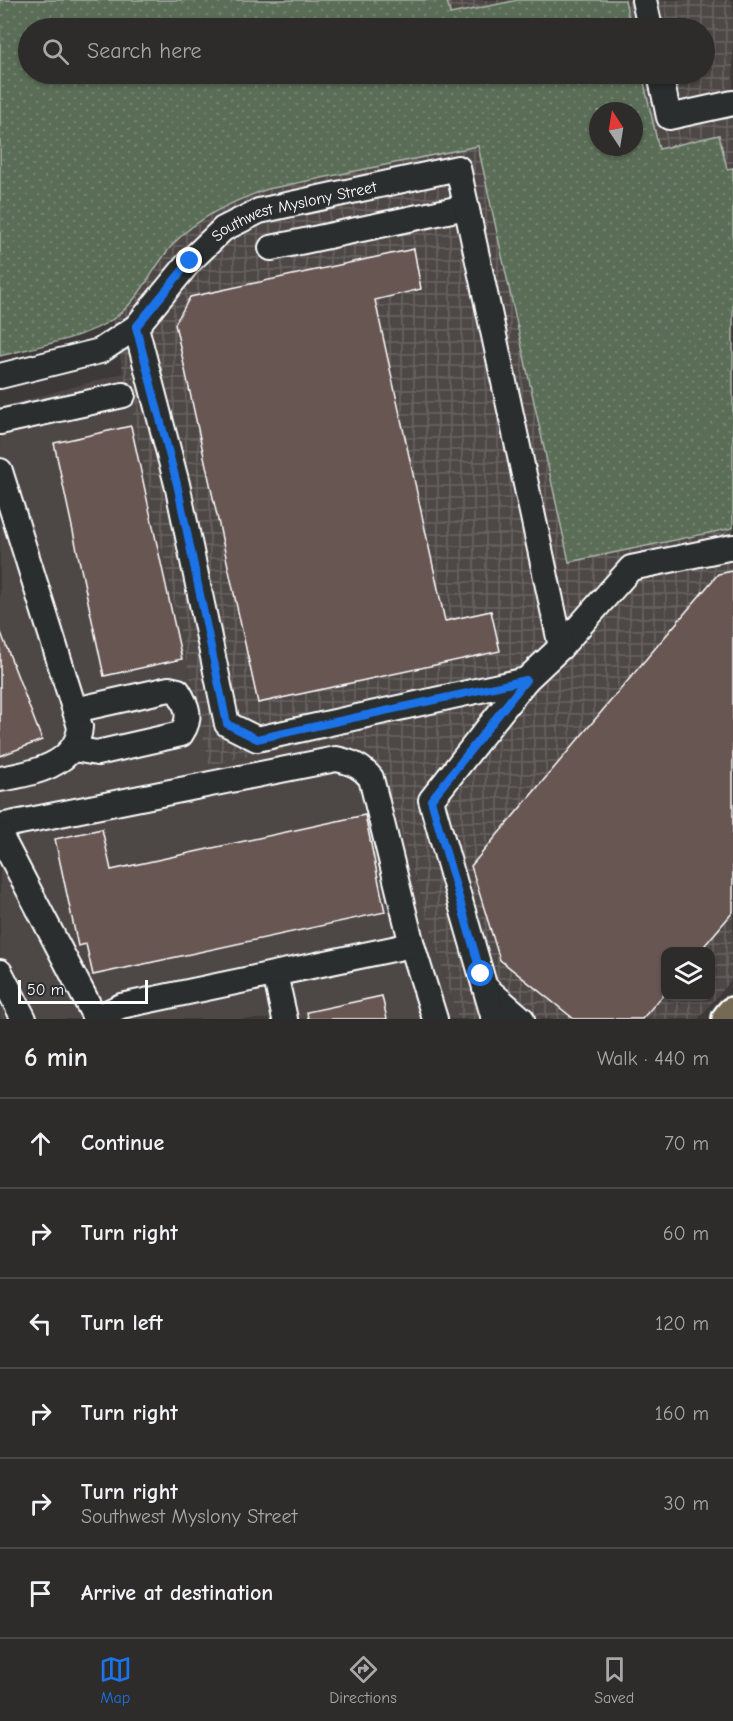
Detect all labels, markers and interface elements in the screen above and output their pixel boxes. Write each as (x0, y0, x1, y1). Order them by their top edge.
search box (18, 18, 715, 84)
icon: search (39, 35, 72, 68)
text: Search here (87, 38, 202, 64)
north arrow (589, 102, 643, 156)
street label: Southwest Myslony Street (208, 178, 379, 245)
route end (176, 247, 202, 273)
map controls (661, 947, 715, 1001)
button: layers (661, 947, 715, 1001)
route start (467, 960, 493, 986)
scale bar (18, 977, 148, 1004)
text: 50 m (27, 981, 64, 999)
text: 6 min (24, 1043, 88, 1073)
text: Walk · 440 m (597, 1047, 709, 1070)
icon: ahead (24, 1127, 57, 1160)
text: Continue (81, 1130, 164, 1156)
text: 70 m (664, 1132, 709, 1155)
icon: right (24, 1217, 57, 1250)
text: Turn right (81, 1220, 178, 1246)
text: 60 m (663, 1222, 709, 1245)
icon: left (24, 1307, 57, 1340)
text: Turn left (81, 1310, 163, 1336)
text: 120 m (655, 1312, 709, 1335)
icon: right (24, 1397, 57, 1430)
text: Turn right (81, 1400, 178, 1426)
text: 160 m (655, 1402, 709, 1425)
text: Turn right (81, 1479, 178, 1505)
icon: right (24, 1487, 57, 1520)
text: 30 m (663, 1492, 709, 1515)
text: Southwest Myslony Street (81, 1505, 297, 1528)
icon: arrive (24, 1577, 57, 1610)
text: Arrive at destination (81, 1580, 273, 1606)
tab: Map (99, 1653, 132, 1707)
tab: Directions (329, 1653, 397, 1707)
tab: Saved (594, 1653, 634, 1707)

